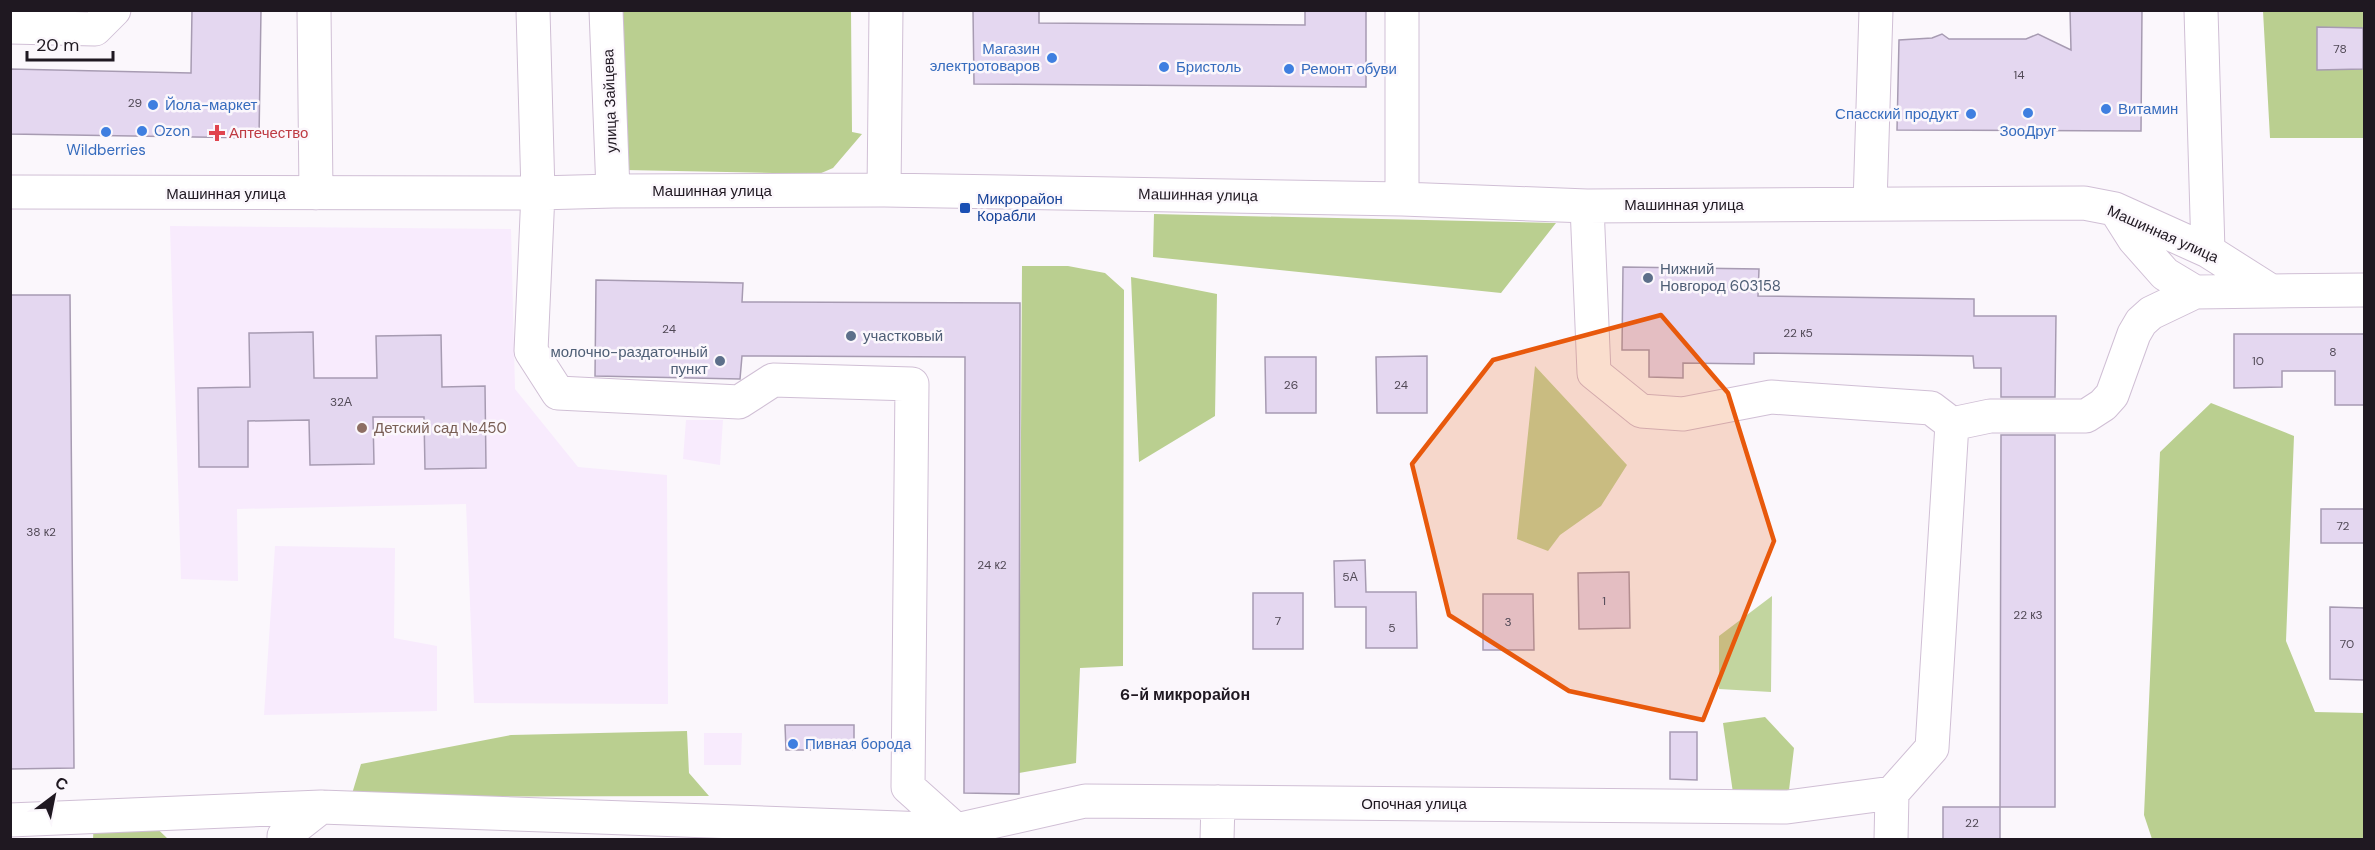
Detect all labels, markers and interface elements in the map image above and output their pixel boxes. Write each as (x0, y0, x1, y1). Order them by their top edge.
scale bar (27, 24, 112, 62)
text: 20 m (36, 33, 79, 57)
place label: Магазин электротоваров (930, 39, 1040, 76)
house number: 78 (2333, 41, 2347, 57)
street label: улица Зайцева (598, 48, 622, 153)
marker: Магазин электротоваров (1045, 51, 1059, 65)
place label: Бристоль (1176, 57, 1242, 77)
place label: Ремонт обуви (1301, 59, 1397, 79)
marker: Бристоль (1157, 60, 1171, 74)
marker: Ремонт обуви (1282, 62, 1296, 76)
house number: 14 (2013, 67, 2025, 83)
house number: 29 (128, 95, 142, 111)
place label: Йола-маркет (165, 95, 258, 115)
marker: Йола-маркет (146, 98, 160, 112)
place label: Витамин (2118, 99, 2178, 119)
marker: Витамин (2099, 102, 2113, 116)
place label: Спасский продукт (1835, 104, 1959, 124)
marker: ЗооДруг (2021, 106, 2035, 120)
marker: Спасский продукт (1964, 107, 1978, 121)
place label: Ozon (154, 121, 190, 141)
place label: ЗооДруг (1999, 121, 2057, 141)
place label: Аптечество (229, 123, 308, 143)
marker: Ozon (135, 124, 149, 138)
marker: Wildberries (99, 125, 113, 139)
marker: Аптечество (210, 126, 224, 140)
place label: Wildberries (66, 140, 146, 160)
street label: Машинная улица (652, 181, 772, 201)
street label: Машинная улица (166, 184, 286, 204)
street label: Машинная улица (1138, 184, 1259, 206)
place label: Микрорайон Корабли (977, 189, 1063, 226)
street label: Машинная улица (1624, 195, 1744, 215)
marker: Микрорайон Корабли (958, 201, 972, 215)
street label: Машинная улица (2104, 201, 2222, 268)
place label: Нижний Новгород 603158 (1660, 259, 1781, 296)
marker: Нижний Новгород 603158 (1641, 271, 1655, 285)
house number: 24 (662, 321, 676, 337)
house number: 22 к5 (1783, 325, 1813, 341)
place label: участковый (863, 326, 943, 346)
marker: участковый (844, 329, 858, 343)
place label: молочно-раздаточный пункт (550, 342, 708, 379)
house number: 8 (2329, 344, 2337, 360)
house number: 10 (2252, 353, 2264, 369)
marker: молочно-раздаточный пункт (713, 354, 727, 368)
house number: 26 (1284, 377, 1298, 393)
house number: 24 (1394, 377, 1408, 393)
house number: 32А (330, 394, 352, 410)
place label: Детский сад №450 (374, 418, 507, 438)
marker: Детский сад №450 (355, 421, 369, 435)
house number: 72 (2336, 518, 2350, 534)
house number: 38 к2 (26, 524, 56, 540)
house number: 24 к2 (977, 557, 1007, 573)
house number: 5А (1342, 569, 1358, 585)
house number: 1 (1602, 593, 1606, 609)
house number: 22 к3 (2013, 607, 2043, 623)
house number: 7 (1275, 613, 1281, 629)
house number: 3 (1504, 614, 1512, 630)
house number: 5 (1388, 620, 1396, 636)
house number: 70 (2340, 636, 2354, 652)
district label: 6-й микрорайон (1120, 684, 1250, 705)
place label: Пивная борода (805, 734, 912, 754)
marker: Пивная борода (786, 737, 800, 751)
north arrow (24, 766, 84, 826)
text: С (51, 772, 73, 796)
street label: Опочная улица (1361, 794, 1467, 814)
house number: 22 (1965, 815, 1979, 831)

